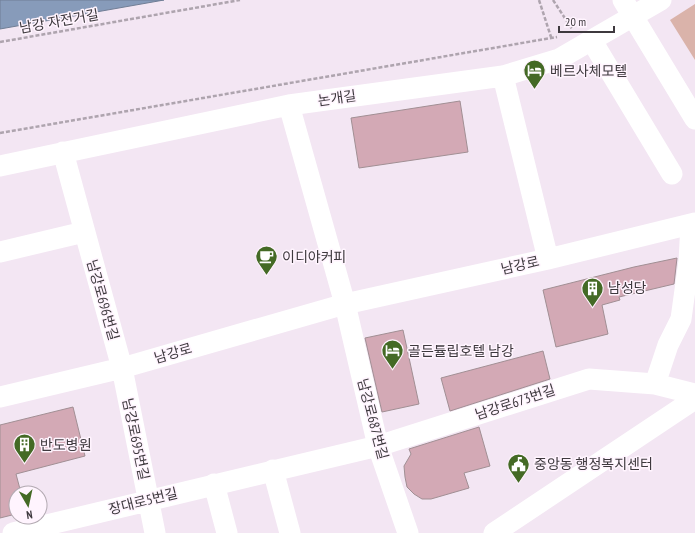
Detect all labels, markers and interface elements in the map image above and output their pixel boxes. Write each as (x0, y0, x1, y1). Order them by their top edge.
street label: 남강 자전거길 (18, 5, 100, 37)
scale bar (559, 8, 614, 34)
text: 20 m (565, 14, 586, 29)
hotel icon: 베르사체모텔 (522, 58, 548, 91)
place label: 베르사체모텔 (550, 62, 627, 80)
street label: 논개길 (317, 86, 357, 110)
cafe icon: 이디야커피 (254, 244, 280, 277)
place label: 이디야커피 (282, 248, 346, 266)
street label: 남강로 (499, 252, 541, 278)
street label: 남강로696번길 (83, 257, 123, 343)
building icon: 남성당 (579, 275, 605, 308)
place label: 남성당 (608, 279, 647, 297)
hotel icon: 골든튤립호텔 남강 (379, 338, 405, 371)
street label: 남강로 (152, 339, 194, 367)
place label: 골든튤립호텔 남강 (408, 342, 514, 360)
street label: 남강로687번길 (354, 376, 392, 462)
street label: 남강로673번길 (473, 381, 557, 423)
street label: 남강로695번길 (119, 396, 153, 482)
building icon: 반도병원 (12, 432, 38, 465)
place label: 반도병원 (40, 436, 92, 454)
public building icon: 중앙동 행정복지센터 (505, 451, 531, 484)
place label: 중앙동 행정복지센터 (534, 455, 653, 473)
street label: 장대로5번길 (107, 484, 179, 518)
north arrow (8, 485, 48, 525)
text: N (25, 507, 34, 522)

